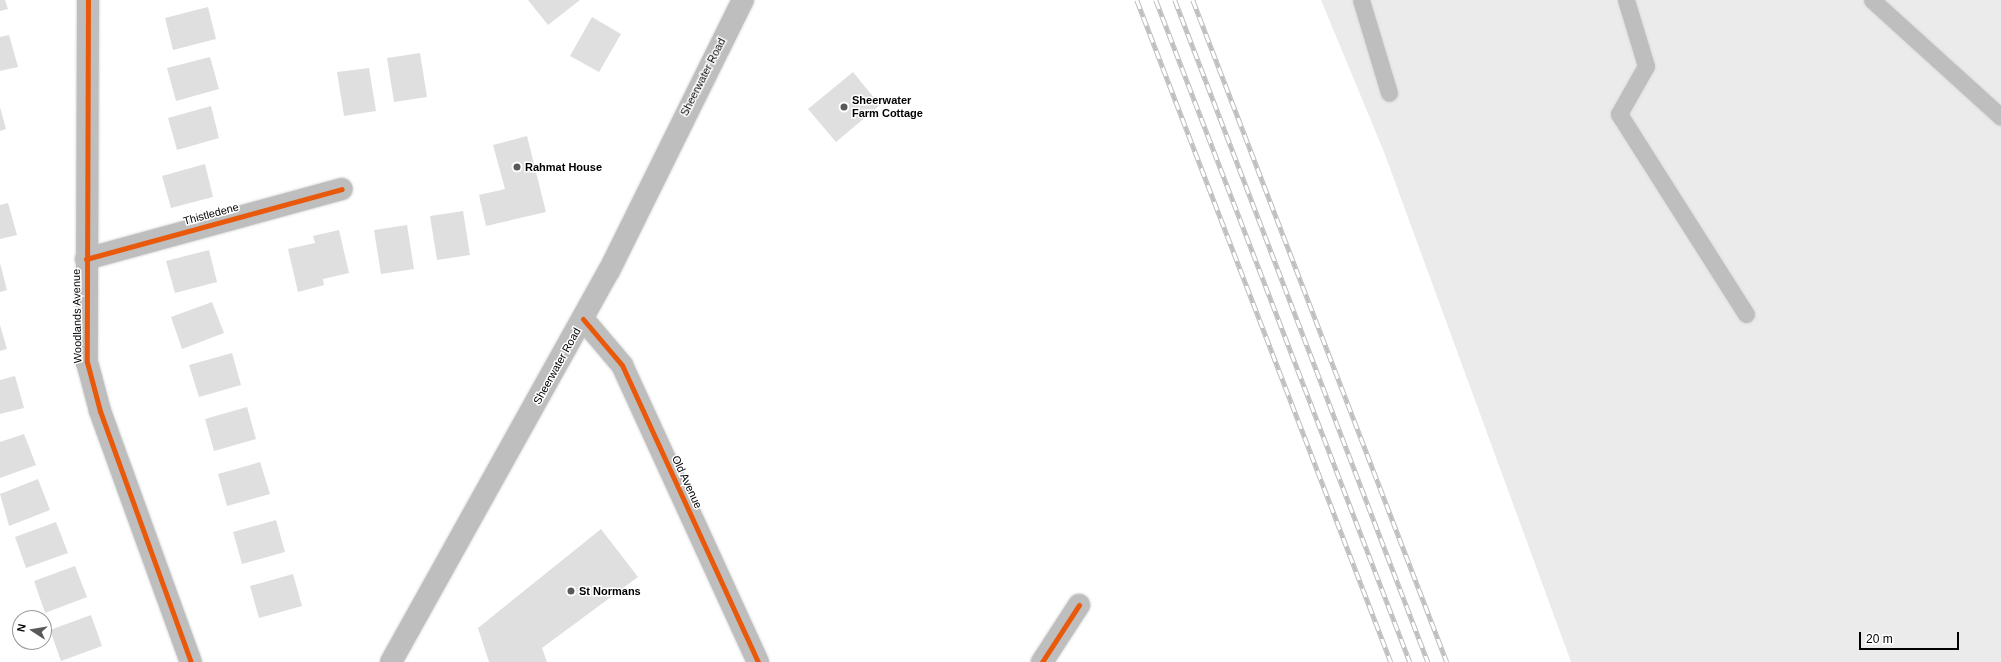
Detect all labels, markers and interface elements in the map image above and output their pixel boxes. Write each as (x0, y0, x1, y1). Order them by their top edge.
street label: Sheerwater Road (678, 36, 728, 118)
place label: Sheerwater Farm Cottage (852, 94, 923, 120)
marker: Sheerwater Farm Cottage (839, 102, 849, 112)
place label: Rahmat House (525, 160, 602, 174)
marker: Rahmat House (512, 162, 522, 172)
street label: Thistledene (182, 200, 240, 228)
street label: Woodlands Avenue (70, 268, 84, 364)
street label: Sheerwater Road (530, 325, 584, 407)
street label: Old Avenue (669, 453, 705, 511)
place label: St Normans (579, 584, 641, 598)
marker: St Normans (566, 586, 576, 596)
north arrow (12, 610, 52, 650)
text: N (15, 623, 28, 633)
scale bar (1861, 624, 1961, 650)
text: 20 m (1866, 632, 1893, 646)

